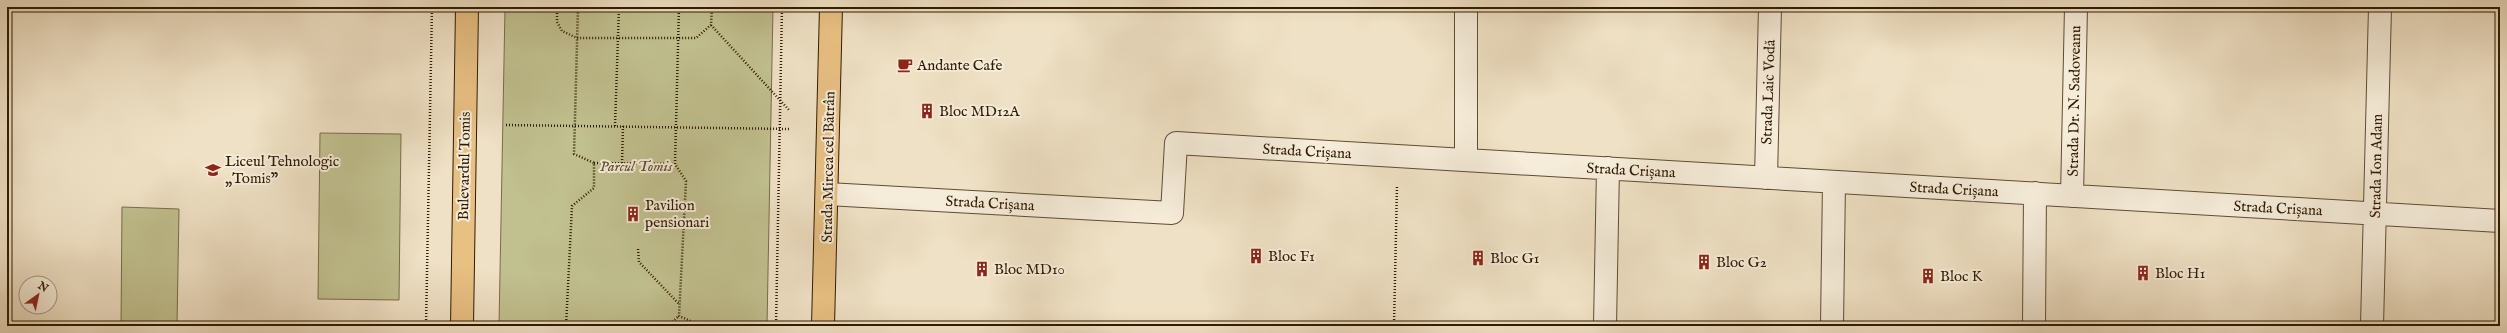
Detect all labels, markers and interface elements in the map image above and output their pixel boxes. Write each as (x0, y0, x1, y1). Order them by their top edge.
street label: Strada Dr. N. Sadoveanu (2064, 25, 2085, 177)
street label: Strada Laic Vodă (1757, 39, 1780, 145)
cafe icon: Andante Cafe (896, 56, 914, 74)
place label: Andante Cafe (916, 56, 1002, 75)
street label: Strada Mircea cel Bătrân (818, 91, 839, 243)
building icon: Bloc MD12A (918, 102, 936, 120)
place label: Bloc MD12A (939, 102, 1021, 121)
street label: Bulevardul Tomis (454, 111, 475, 221)
street label: Strada Ion Adam (2366, 113, 2387, 218)
street label: Strada Crișana (1262, 140, 1352, 163)
place label: Liceul Tehnologic „Tomis” (225, 152, 339, 188)
park label: Parcul Tomis (600, 157, 673, 176)
street label: Strada Crișana (1586, 159, 1676, 182)
school or university icon: Liceul Tehnologic „Tomis” (204, 161, 222, 179)
street label: Strada Crișana (1909, 178, 1999, 201)
street label: Strada Crișana (945, 192, 1035, 215)
place label: Pavilion pensionari (645, 196, 709, 232)
street label: Strada Crișana (2233, 197, 2323, 220)
building icon: Pavilion pensionari (624, 205, 642, 223)
building icon: Bloc F1 (1247, 247, 1265, 265)
place label: Bloc F1 (1268, 247, 1315, 266)
building icon: Bloc G1 (1469, 249, 1487, 267)
place label: Bloc G1 (1490, 249, 1539, 268)
building icon: Bloc G2 (1695, 253, 1713, 271)
place label: Bloc G2 (1716, 253, 1767, 272)
building icon: Bloc MD10 (973, 260, 991, 278)
place label: Bloc MD10 (994, 260, 1065, 279)
building icon: Bloc H1 (2134, 264, 2152, 282)
place label: Bloc H1 (2155, 264, 2205, 283)
building icon: Bloc K (1919, 267, 1937, 285)
place label: Bloc K (1940, 267, 1983, 286)
north arrow (18, 275, 58, 315)
text: N (34, 278, 51, 296)

